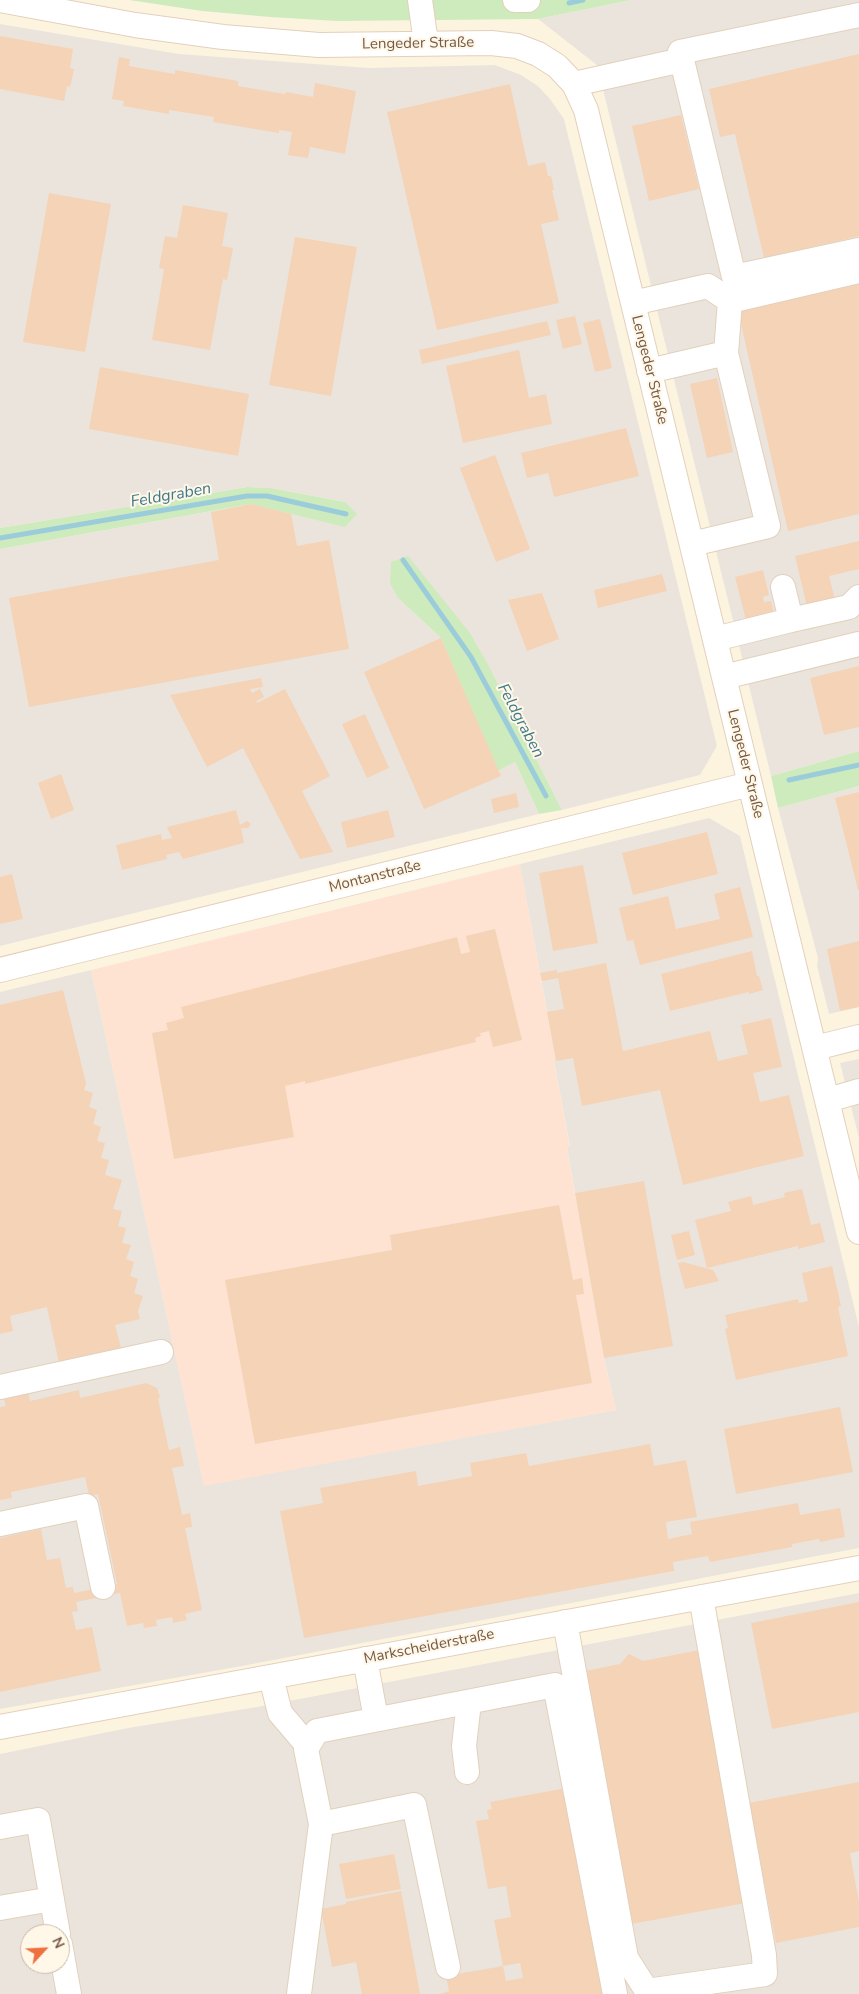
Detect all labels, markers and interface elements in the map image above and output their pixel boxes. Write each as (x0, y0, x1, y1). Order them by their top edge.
street label: Lengeder Straße (362, 34, 474, 54)
street label: Lengeder Straße (627, 313, 671, 427)
water label: Feldgraben (129, 479, 213, 513)
water label: Feldgraben (492, 681, 548, 761)
street label: Lengeder Straße (723, 707, 767, 821)
street label: Montanstraße (327, 857, 423, 897)
street label: Markscheiderstraße (362, 1626, 496, 1668)
north arrow (20, 1924, 70, 1974)
text: N (47, 1934, 69, 1952)

